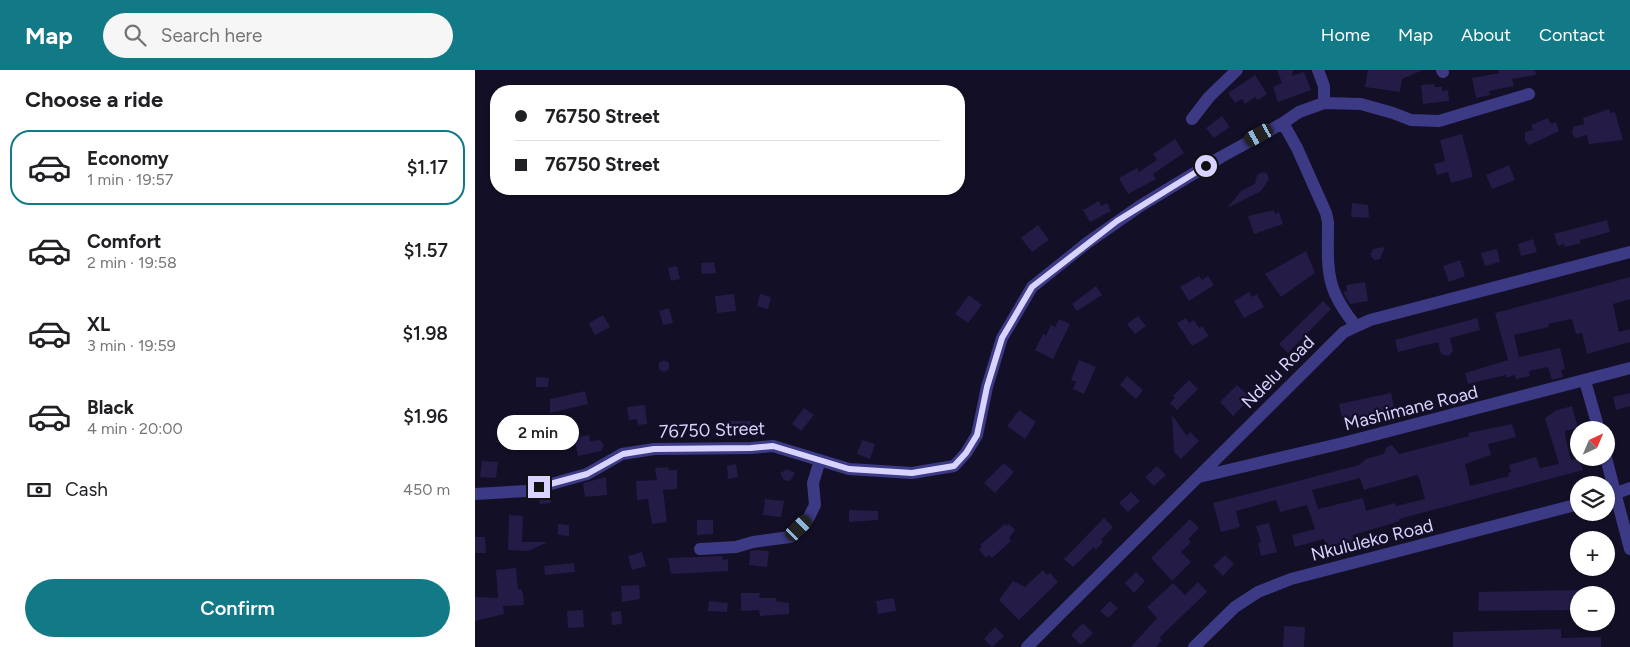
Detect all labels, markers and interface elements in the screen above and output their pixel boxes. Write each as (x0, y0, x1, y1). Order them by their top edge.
search box (103, 13, 453, 58)
text: Map (25, 21, 73, 50)
icon: search (121, 21, 149, 49)
text: Search here (161, 24, 262, 47)
text: Home (1321, 24, 1370, 46)
text: Map (1398, 24, 1433, 46)
text: About (1461, 24, 1511, 46)
text: Contact (1539, 24, 1605, 46)
text: Choose a ride (25, 86, 163, 113)
text: 76750 Street (545, 105, 660, 128)
car (1242, 121, 1275, 149)
icon: car (27, 145, 72, 190)
text: Economy (87, 147, 169, 170)
text: 76750 Street (545, 153, 660, 176)
route start (1195, 155, 1217, 177)
text: $1.17 (407, 156, 448, 179)
text: 1 min · 19:57 (87, 170, 173, 189)
icon: car (27, 228, 72, 273)
text: Comfort (87, 230, 162, 253)
text: $1.57 (404, 239, 448, 262)
text: 2 min · 19:58 (87, 253, 177, 272)
icon: car (27, 311, 72, 356)
text: XL (87, 313, 110, 336)
text: $1.98 (402, 322, 448, 345)
street label: Ndelu Road (1237, 331, 1319, 413)
text: 3 min · 19:59 (87, 336, 176, 355)
street label: Mashimane Road (1342, 381, 1480, 435)
icon: car (27, 394, 72, 439)
text: Black (87, 396, 134, 419)
text: $1.96 (403, 405, 448, 428)
callout: 2 min (498, 414, 580, 450)
street label: 76750 Street (659, 417, 766, 443)
text: 4 min · 20:00 (87, 419, 183, 438)
north arrow (1570, 421, 1615, 466)
map controls (1570, 421, 1615, 631)
text: 2 min (518, 423, 558, 442)
icon: cash (25, 476, 53, 504)
route end (528, 476, 550, 498)
button: layers (1570, 476, 1615, 521)
text: Cash (65, 478, 108, 501)
text: 450 m (403, 480, 450, 499)
car (783, 512, 815, 544)
street label: Nkululeko Road (1309, 514, 1435, 566)
button: + (1570, 531, 1615, 576)
button: Confirm (25, 579, 450, 637)
button: − (1570, 586, 1615, 631)

